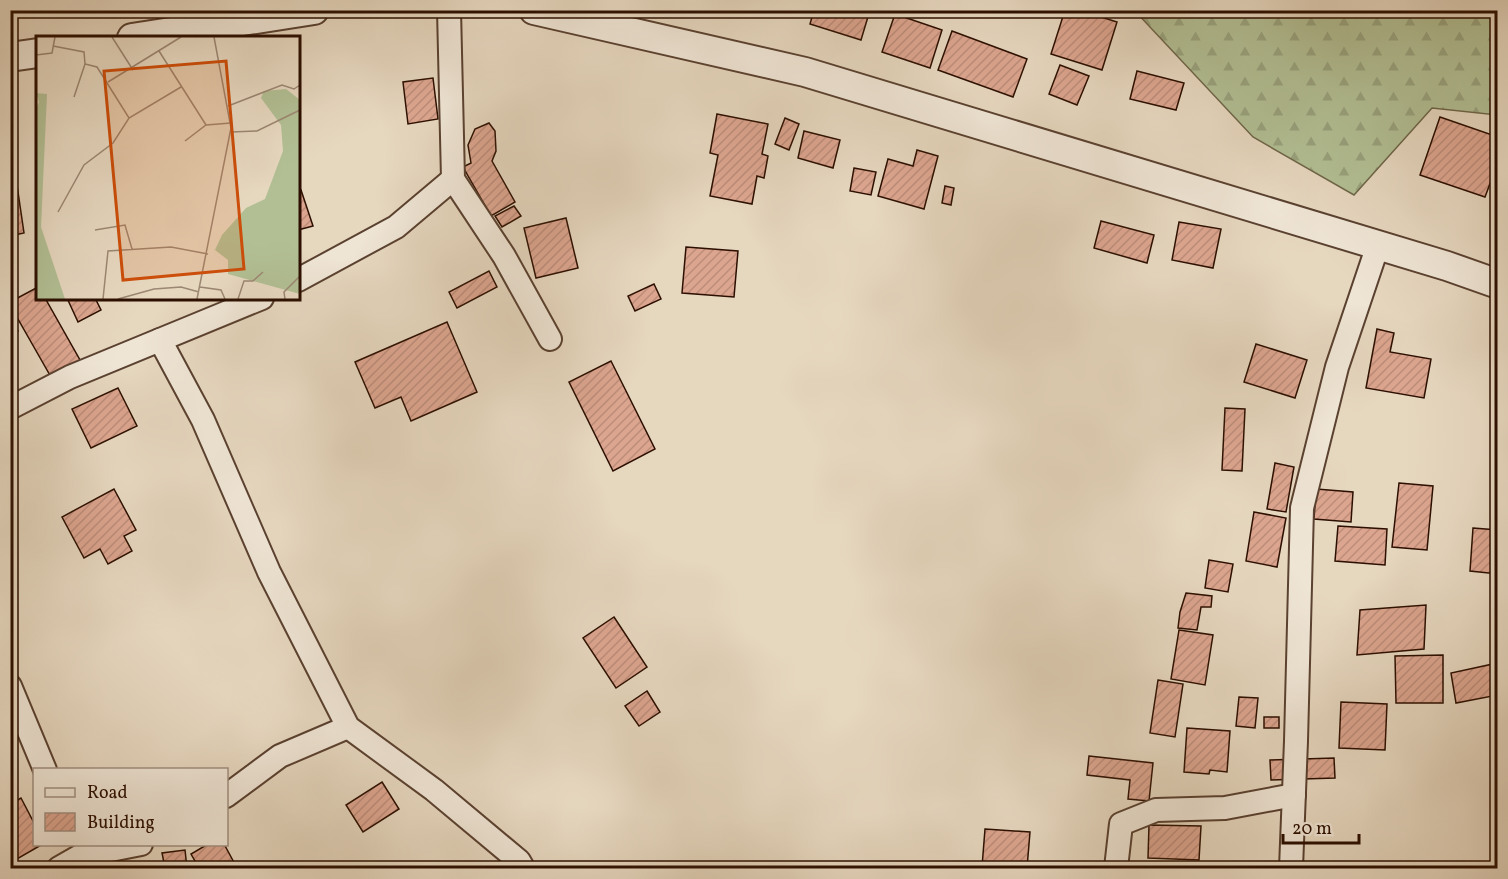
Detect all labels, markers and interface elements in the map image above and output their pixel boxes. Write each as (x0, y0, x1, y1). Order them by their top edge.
inset map (36, 36, 300, 300)
legend (33, 768, 228, 846)
text: Road (87, 781, 128, 806)
scale bar (1283, 807, 1360, 845)
text: Building (87, 811, 155, 836)
text: 20 m (1292, 817, 1332, 842)

